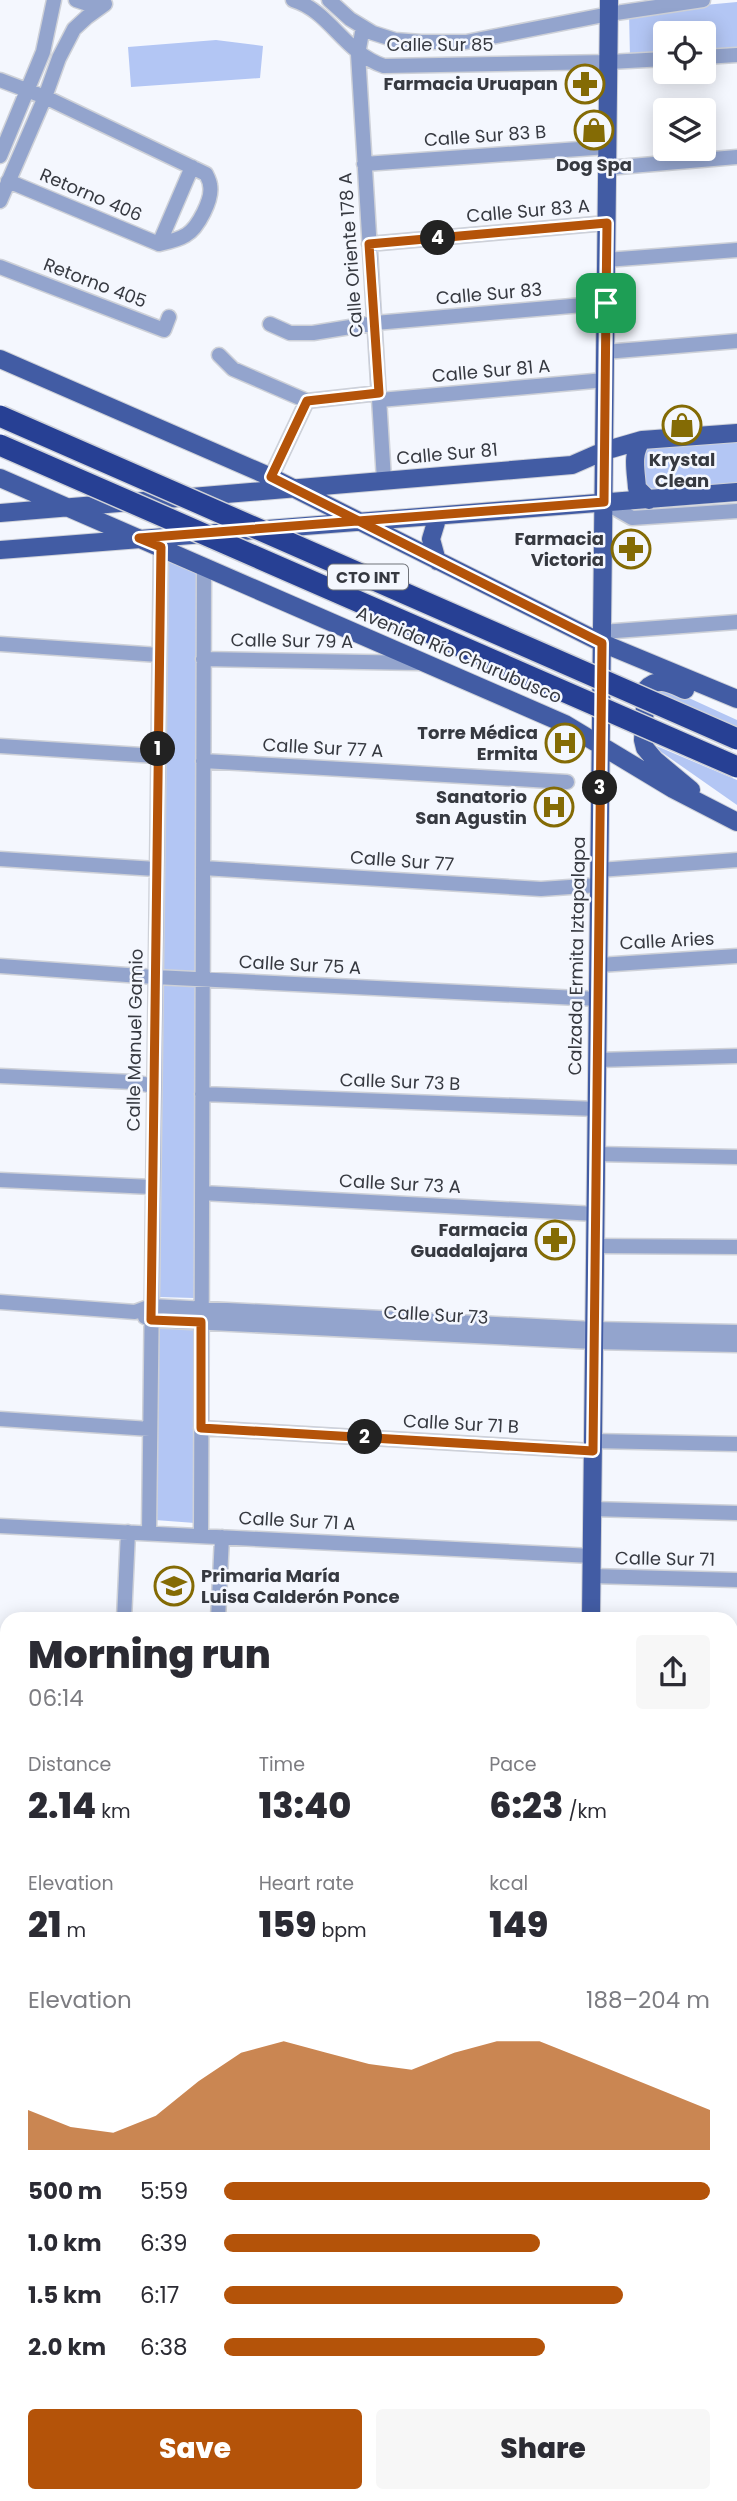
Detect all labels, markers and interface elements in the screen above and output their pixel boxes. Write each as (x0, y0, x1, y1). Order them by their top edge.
map controls (653, 21, 716, 161)
button: locate (653, 21, 716, 84)
street label: Calle Sur 85 (386, 32, 494, 57)
pharmacy icon: Farmacia Uruapan (564, 63, 606, 105)
place label: Farmacia Uruapan (383, 71, 558, 96)
button: layers (653, 98, 716, 161)
shop icon: Dog Spa (573, 109, 615, 151)
street label: Calle Sur 83 B (423, 119, 547, 152)
place label: Dog Spa (556, 152, 632, 177)
street label: Retorno 406 (36, 162, 146, 227)
street label: Calle Oriente 178 A (332, 172, 369, 338)
street label: Calle Sur 83 A (465, 193, 591, 228)
pin: 4 (420, 220, 456, 256)
text: 4 (431, 224, 444, 251)
street label: Retorno 405 (40, 251, 150, 314)
pin (576, 273, 636, 333)
street label: Calle Sur 83 (435, 276, 543, 311)
icon: arrive (587, 284, 625, 322)
street label: Calle Sur 81 A (431, 353, 551, 388)
shop icon: Krystal Clean (661, 404, 703, 446)
street label: Calle Sur 81 (395, 437, 499, 470)
place label: Krystal Clean (649, 447, 715, 493)
place label: Farmacia Victoria (515, 526, 604, 572)
pharmacy icon: Farmacia Victoria (610, 528, 652, 570)
road number: CTO INT (328, 564, 408, 590)
street label: Avenida Río Churubusco (353, 600, 566, 709)
street label: Calle Sur 79 A (230, 627, 354, 654)
place label: Torre Médica Ermita (417, 720, 538, 766)
hospital icon: Torre Médica Ermita (544, 722, 586, 764)
pin: 1 (140, 732, 176, 766)
street label: Calle Sur 77 A (262, 732, 384, 763)
text: 1 (154, 735, 161, 762)
pin: 3 (582, 770, 618, 806)
text: 3 (594, 774, 605, 801)
place label: Sanatorio San Agustin (415, 784, 527, 830)
hospital icon: Sanatorio San Agustin (533, 786, 575, 828)
street label: Calzada Ermita Iztapalapa (562, 836, 591, 1076)
street label: Calle Sur 77 (349, 844, 455, 877)
street label: Calle Aries (619, 926, 715, 955)
street label: Calle Manuel Gamio (120, 948, 149, 1132)
street label: Calle Sur 75 A (238, 949, 362, 980)
street label: Calle Sur 73 B (339, 1067, 461, 1096)
street label: Calle Sur 73 A (339, 1168, 462, 1199)
place label: Farmacia Guadalajara (411, 1217, 528, 1263)
pharmacy icon: Farmacia Guadalajara (534, 1219, 576, 1261)
street label: Calle Sur 73 (383, 1299, 489, 1330)
street label: Calle Sur 71 B (402, 1408, 520, 1439)
pin: 2 (348, 1420, 382, 1454)
text: 2 (359, 1423, 370, 1450)
street label: Calle Sur 71 A (238, 1505, 356, 1536)
street label: Calle Sur 71 (615, 1545, 715, 1572)
place label: Primaria María Luisa Calderón Ponce (201, 1563, 400, 1609)
school or university icon: Primaria María Luisa Calderón Ponce (153, 1565, 195, 1607)
text: Morning run (28, 1628, 271, 1681)
button: share (636, 1635, 710, 1709)
text: 06:14 (28, 1682, 84, 1714)
text: Distance (28, 1751, 111, 1778)
text: Time (259, 1751, 305, 1778)
text: Pace (489, 1751, 537, 1778)
text: 2.14 (28, 1781, 96, 1830)
text: 13:40 (259, 1781, 351, 1830)
text: 6:23 (489, 1781, 563, 1830)
text: km (96, 1798, 131, 1825)
text: /km (563, 1798, 607, 1825)
text: Elevation (28, 1870, 114, 1897)
text: Heart rate (259, 1870, 354, 1897)
text: kcal (489, 1870, 528, 1897)
text: 21 (28, 1900, 61, 1949)
text: 159 (259, 1900, 316, 1949)
text: 149 (489, 1900, 548, 1949)
text: m (61, 1917, 86, 1944)
text: bpm (316, 1917, 367, 1944)
text: Elevation (28, 1984, 132, 2016)
text: 188–204 m (586, 1984, 710, 2016)
text: 500 m (28, 2175, 102, 2207)
text: 5:59 (140, 2175, 188, 2207)
text: 1.0 km (28, 2227, 102, 2259)
text: 6:39 (140, 2227, 188, 2259)
text: 1.5 km (28, 2279, 102, 2311)
text: 6:17 (140, 2279, 179, 2311)
text: 2.0 km (28, 2331, 106, 2363)
text: 6:38 (140, 2331, 188, 2363)
button: Save (28, 2409, 362, 2489)
button: Share (376, 2409, 710, 2489)

